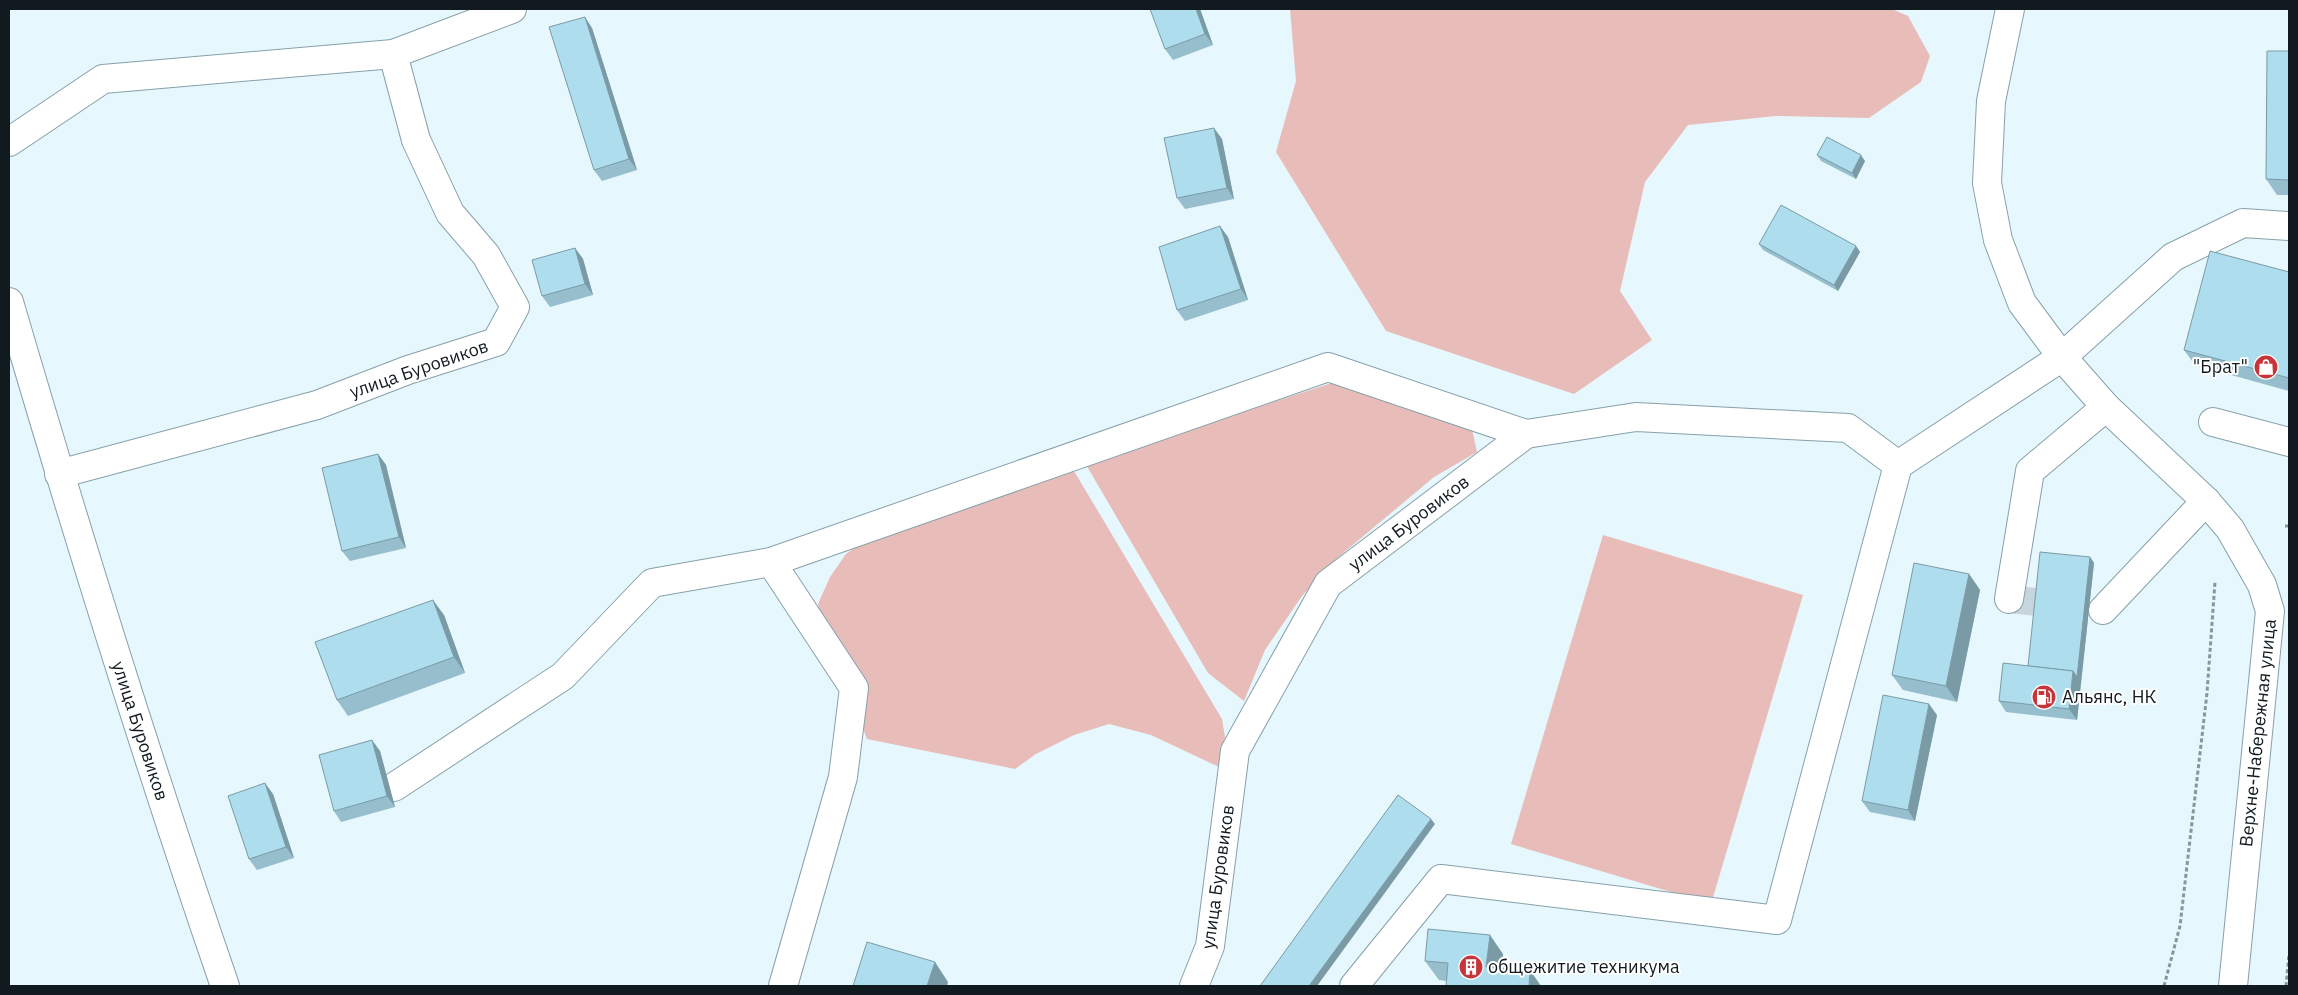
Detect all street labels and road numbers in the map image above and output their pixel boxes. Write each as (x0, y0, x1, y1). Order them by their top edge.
street label: улица Буровиков (346, 334, 491, 403)
street label: улица Буровиков (1344, 470, 1474, 575)
street label: Верхне-Набережная улица (2234, 617, 2281, 848)
street label: улица Буровиков (107, 658, 174, 803)
street label: улица Буровиков (1196, 803, 1239, 950)

